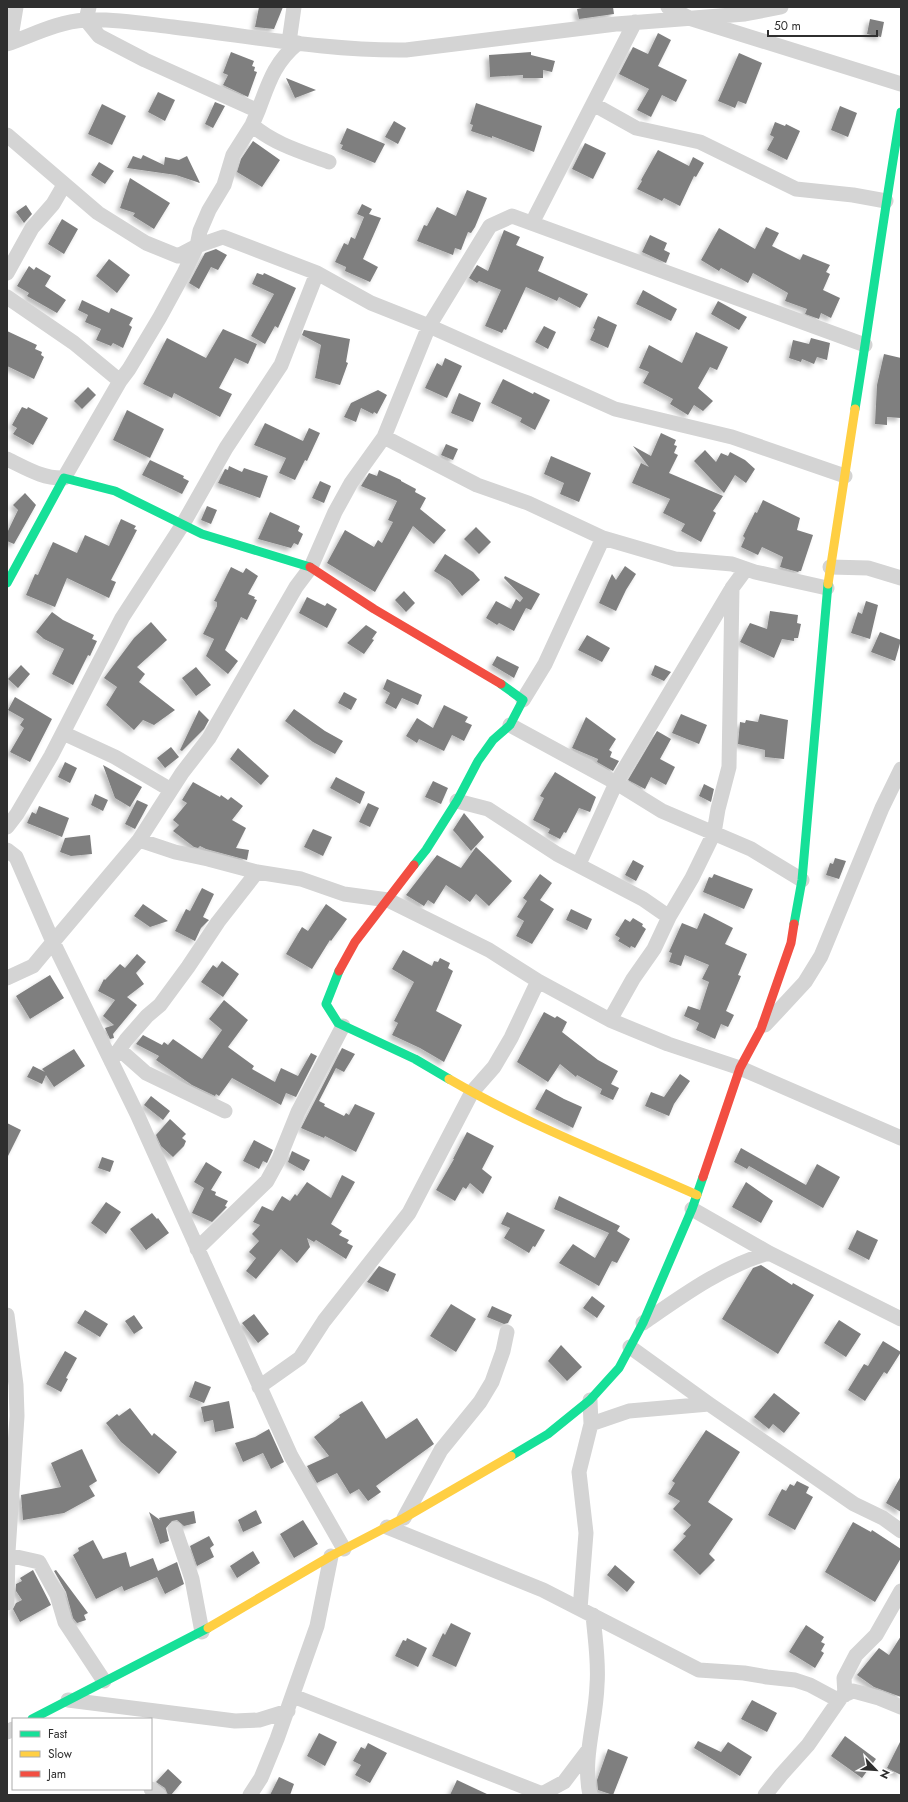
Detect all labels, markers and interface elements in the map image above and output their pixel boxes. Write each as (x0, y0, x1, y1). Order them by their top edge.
scale bar (768, 12, 877, 38)
text: 50 m (774, 17, 801, 35)
legend (12, 1718, 152, 1790)
text: Fast (48, 1725, 67, 1743)
text: Slow (48, 1745, 73, 1763)
north arrow (856, 1750, 896, 1790)
text: Jam (46, 1765, 66, 1783)
text: N (876, 1767, 894, 1782)

